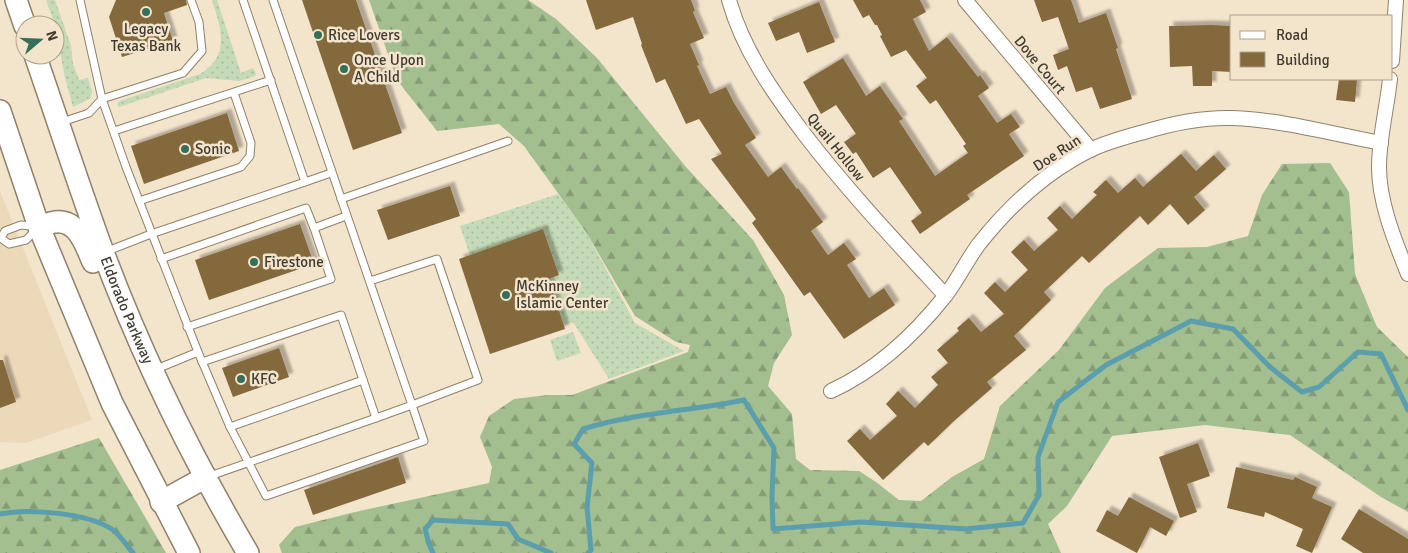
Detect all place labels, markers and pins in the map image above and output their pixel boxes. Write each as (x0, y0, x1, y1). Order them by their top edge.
marker: Legacy Texas Bank (140, 6, 152, 18)
place label: Legacy Texas Bank (111, 20, 182, 55)
place label: Rice Lovers (328, 26, 401, 44)
marker: Rice Lovers (312, 29, 324, 41)
place label: Once Upon A Child (354, 51, 424, 86)
marker: Once Upon A Child (338, 63, 350, 75)
place label: Sonic (195, 140, 230, 158)
marker: Sonic (179, 143, 191, 155)
place label: Firestone (264, 253, 324, 271)
marker: Firestone (248, 256, 260, 268)
place label: McKinney Islamic Center (516, 277, 609, 312)
marker: McKinney Islamic Center (500, 289, 512, 301)
place label: KFC (251, 370, 277, 388)
marker: KFC (235, 373, 247, 385)

